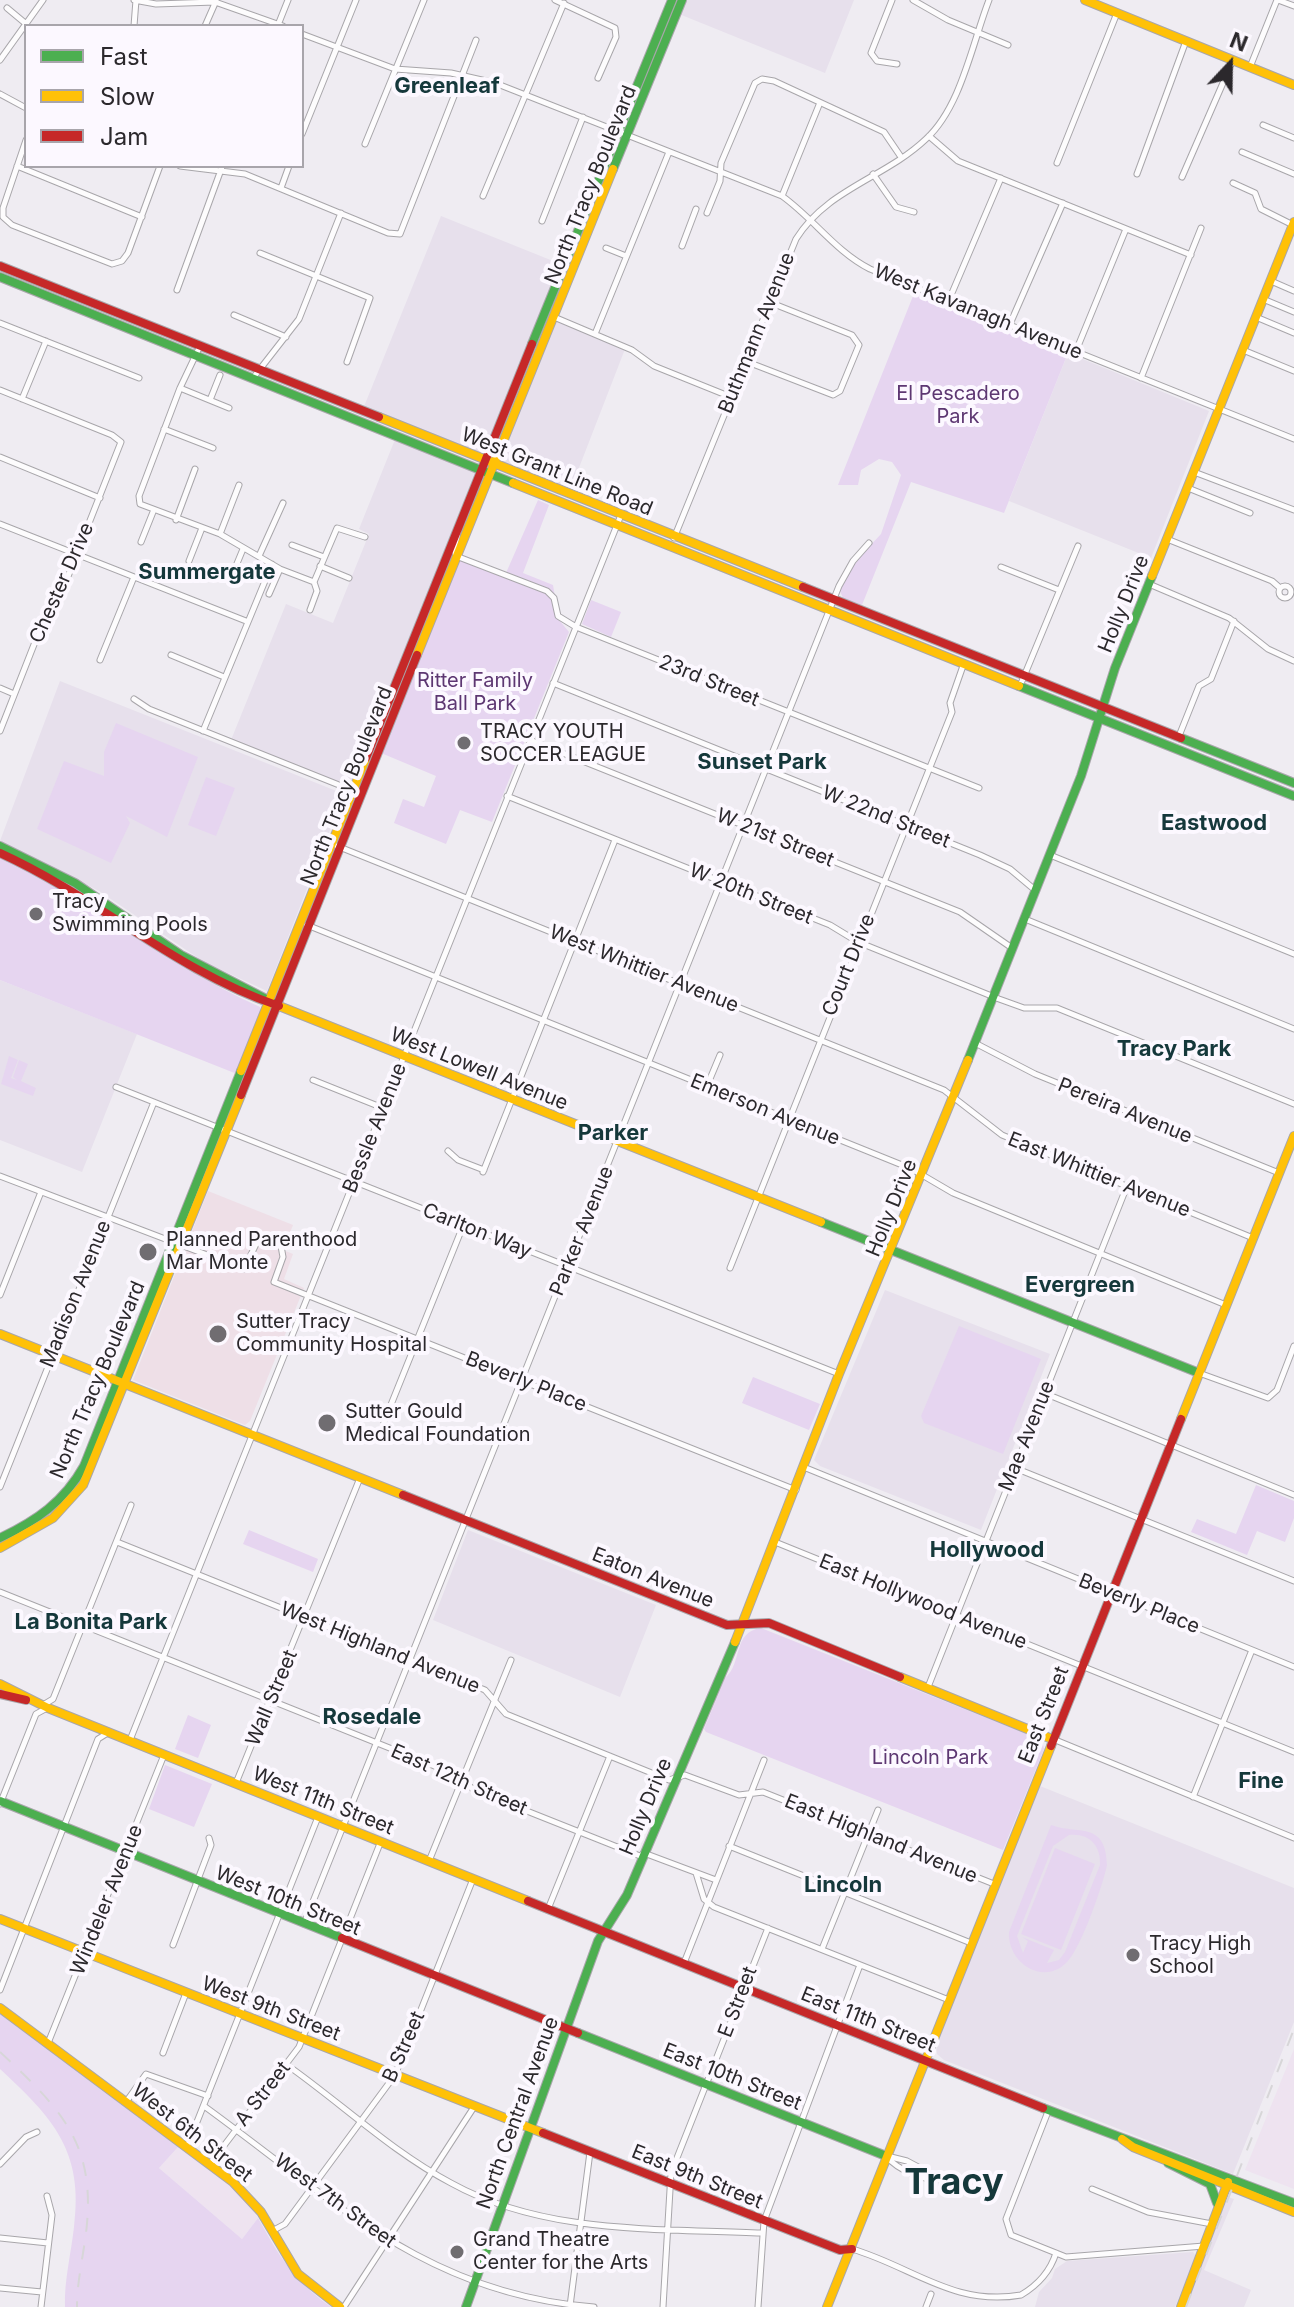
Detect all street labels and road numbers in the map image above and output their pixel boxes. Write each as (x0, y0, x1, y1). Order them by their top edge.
street label: North Tracy Boulevard (540, 82, 642, 288)
street label: Buthmann Avenue (714, 249, 800, 417)
street label: West Kavanagh Avenue (870, 259, 1086, 365)
street label: West Grant Line Road (458, 423, 656, 521)
street label: Chester Drive (25, 519, 99, 647)
street label: Holly Drive (1094, 552, 1154, 656)
street label: 23rd Street (655, 650, 763, 712)
street label: North Tracy Boulevard (296, 683, 398, 889)
street label: W 22nd Street (819, 780, 953, 854)
street label: W 21st Street (713, 803, 837, 873)
street label: W 20th Street (686, 858, 816, 930)
street label: Court Drive (818, 910, 880, 1020)
street label: West Whittier Avenue (546, 920, 742, 1018)
street label: West Lowell Avenue (387, 1022, 571, 1116)
street label: Bessle Avenue (338, 1059, 412, 1197)
street label: Emerson Avenue (687, 1069, 843, 1151)
street label: Pereira Avenue (1054, 1073, 1196, 1149)
street label: East Whittier Avenue (1004, 1127, 1194, 1223)
street label: Holly Drive (862, 1156, 922, 1260)
street label: Parker Avenue (545, 1163, 619, 1299)
street label: Carlton Way (419, 1198, 535, 1264)
street label: Madison Avenue (36, 1217, 116, 1371)
street label: North Tracy Boulevard (46, 1278, 150, 1482)
street label: Beverly Place (462, 1347, 590, 1417)
street label: Mae Avenue (994, 1377, 1060, 1495)
street label: Eaton Avenue (589, 1543, 717, 1613)
street label: East Hollywood Avenue (816, 1549, 1030, 1655)
street label: Beverly Place (1075, 1569, 1203, 1639)
street label: West Highland Avenue (277, 1597, 483, 1699)
street label: Wall Street (241, 1647, 303, 1749)
street label: East Street (1014, 1663, 1074, 1767)
street label: East 12th Street (387, 1739, 531, 1821)
street label: Holly Drive (615, 1755, 677, 1859)
street label: West 11th Street (249, 1762, 397, 1840)
street label: East Highland Avenue (781, 1789, 981, 1889)
street label: Windeler Avenue (66, 1821, 148, 1979)
street label: West 10th Street (212, 1861, 364, 1941)
street label: E Street (714, 1963, 762, 2041)
street label: West 9th Street (198, 1972, 344, 2046)
street label: East 11th Street (797, 1982, 939, 2058)
street label: B Street (378, 2008, 430, 2086)
street label: North Central Avenue (472, 2014, 564, 2212)
street label: East 10th Street (659, 2038, 805, 2116)
street label: A Street (230, 2057, 296, 2131)
street label: West 6th Street (127, 2079, 257, 2187)
street label: East 9th Street (628, 2140, 766, 2214)
street label: West 7th Street (269, 2149, 401, 2253)

